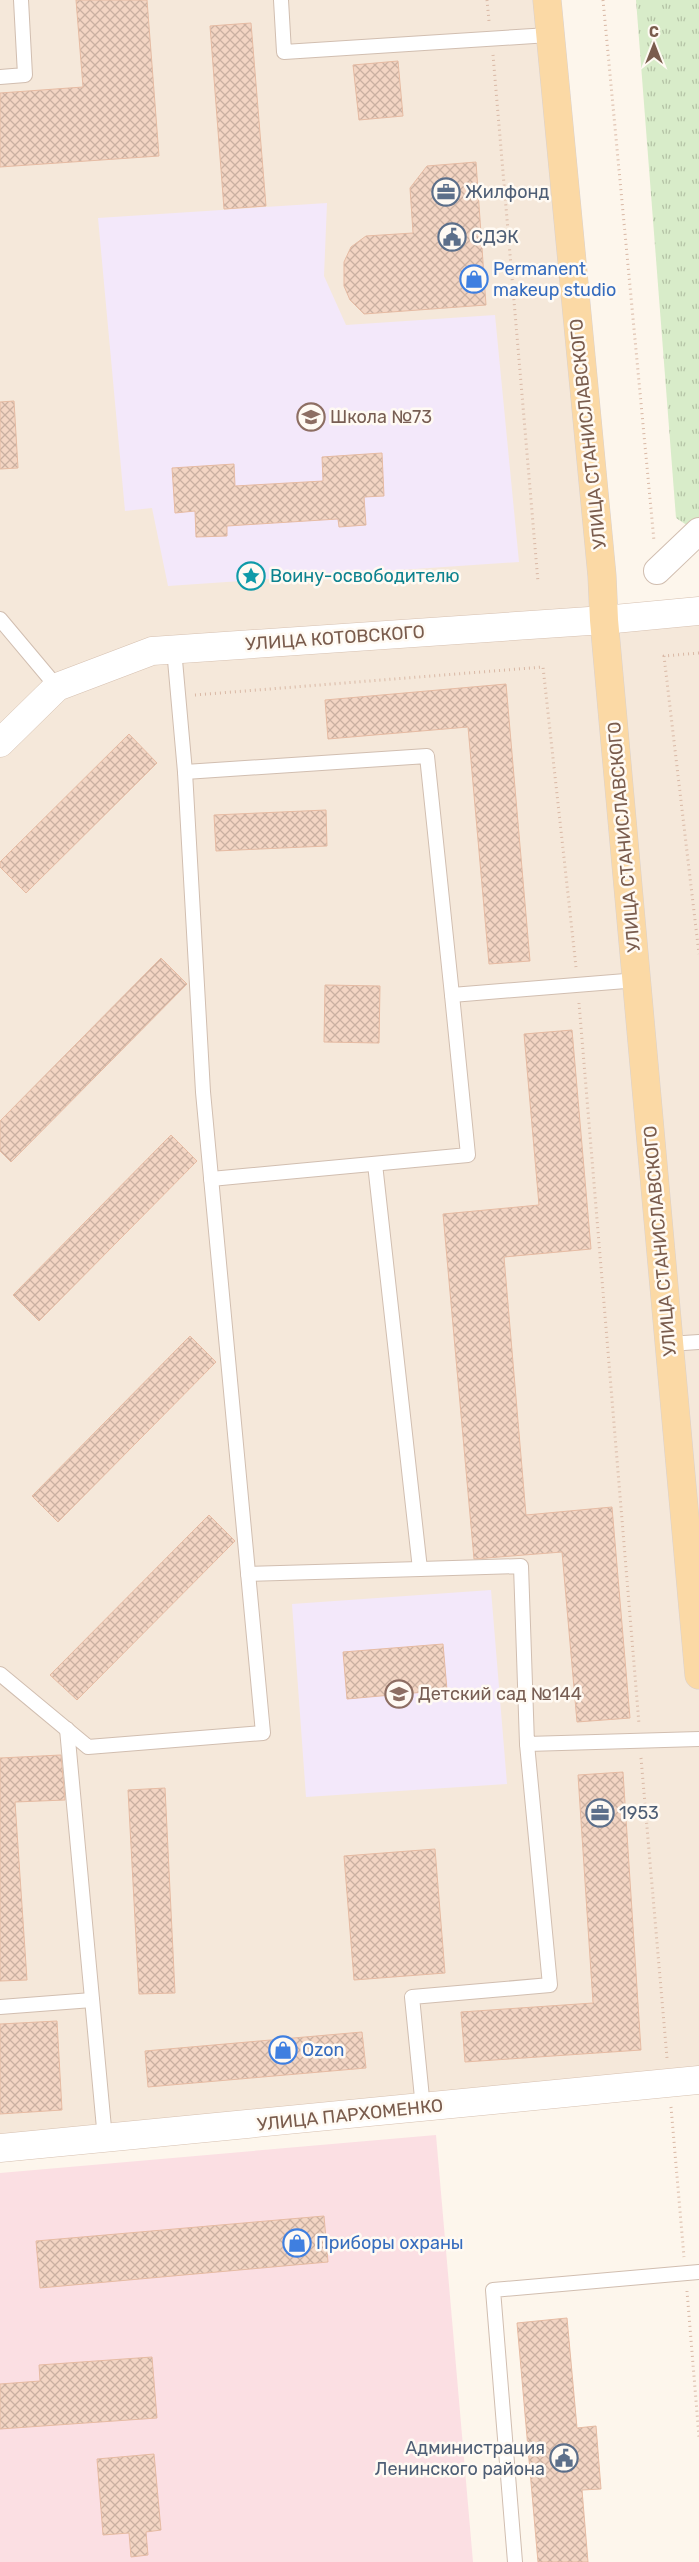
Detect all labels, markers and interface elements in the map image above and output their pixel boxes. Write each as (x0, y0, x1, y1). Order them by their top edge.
north arrow (629, 20, 679, 70)
text: С (649, 24, 659, 41)
office icon: Жилфонд (431, 177, 461, 207)
place label: Жилфонд (465, 181, 549, 203)
public building icon: СДЭК (437, 222, 467, 252)
place label: СДЭК (471, 226, 519, 248)
place label: Permanent makeup studio (493, 258, 616, 301)
shop icon: Permanent makeup studio (459, 264, 489, 294)
street label: УЛИЦА СТАНИСЛАВСКОГО (565, 318, 611, 550)
school or university icon: Школа №73 (296, 402, 326, 432)
place label: Школа №73 (330, 406, 432, 428)
place icon: Воину-освободителю (236, 561, 266, 591)
place label: Воину-освободителю (270, 565, 460, 587)
street label: УЛИЦА КОТОВСКОГО (245, 621, 425, 655)
street label: УЛИЦА СТАНИСЛАВСКОГО (603, 721, 645, 953)
street label: УЛИЦА СТАНИСЛАВСКОГО (639, 1125, 681, 1357)
school or university icon: Детский сад №144 (384, 1679, 414, 1709)
place label: Детский сад №144 (418, 1683, 582, 1705)
office icon: 1953 (585, 1798, 615, 1828)
place label: 1953 (619, 1802, 659, 1824)
shop icon: Ozon (268, 2035, 298, 2065)
place label: Ozon (302, 2039, 344, 2061)
street label: УЛИЦА ПАРХОМЕНКО (256, 2094, 444, 2136)
shop icon: Приборы охраны (282, 2228, 312, 2258)
place label: Приборы охраны (316, 2232, 464, 2254)
place label: Администрация Ленинского района (375, 2437, 545, 2480)
public building icon: Администрация Ленинского района (549, 2443, 579, 2473)

